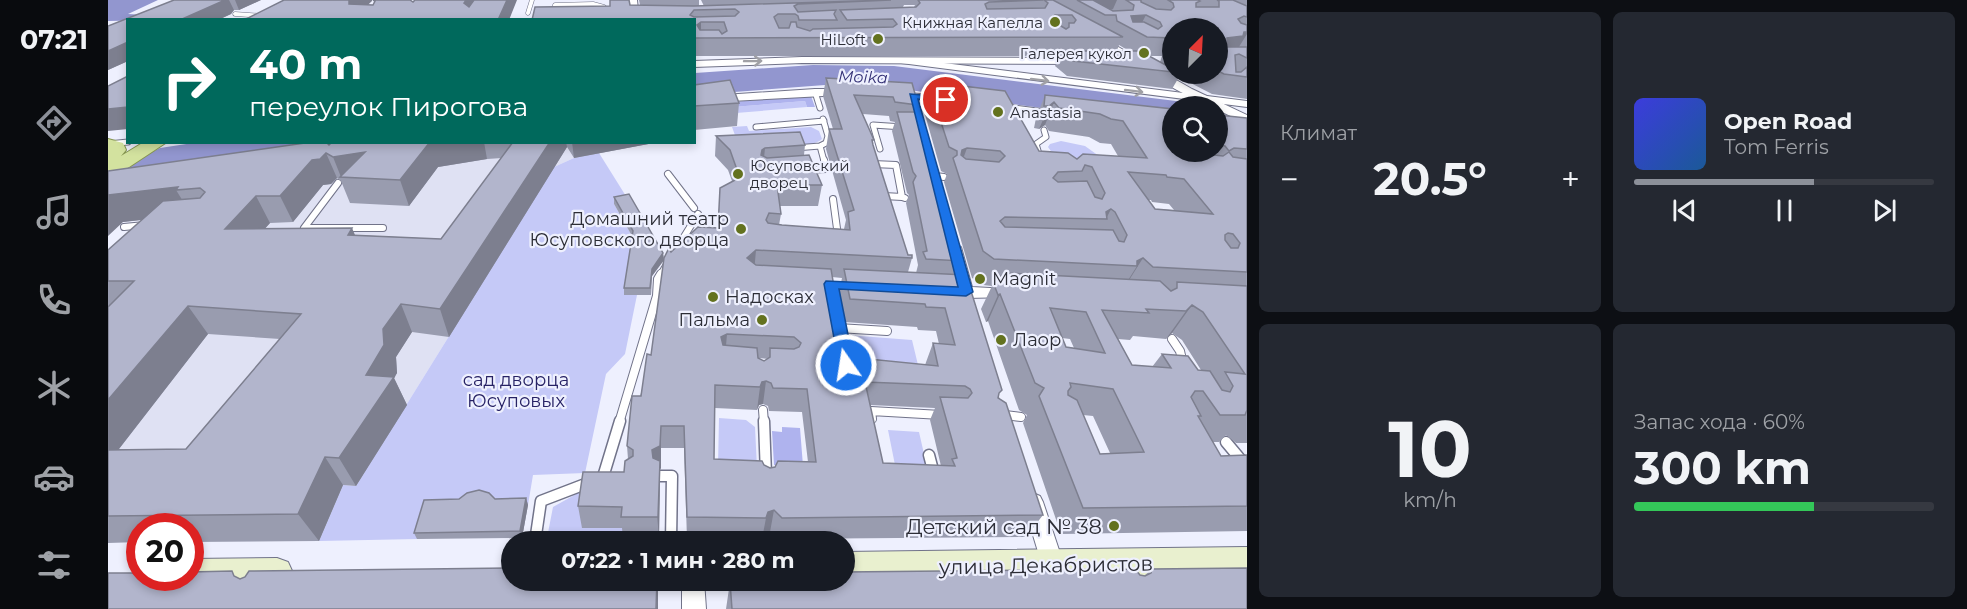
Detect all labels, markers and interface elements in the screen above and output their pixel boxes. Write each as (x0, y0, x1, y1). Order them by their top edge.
place label: Книжная Капелла (902, 13, 1043, 32)
marker: Книжная Капелла (1048, 15, 1062, 29)
north arrow (1162, 18, 1228, 84)
map controls (1162, 18, 1228, 162)
text: 07:21 (20, 23, 88, 56)
place label: HiLoft (820, 30, 866, 49)
marker: HiLoft (871, 32, 885, 46)
text: 40 m (249, 38, 362, 90)
icon: right (150, 42, 228, 120)
place label: Галерея кукол (1020, 44, 1132, 63)
marker: Галерея кукол (1137, 46, 1151, 60)
one-way arrow (742, 55, 762, 66)
water label: Moika (838, 67, 888, 87)
pin (920, 74, 971, 125)
one-way arrow (1029, 74, 1049, 85)
icon: arrive (929, 83, 962, 116)
one-way arrow (1123, 86, 1143, 97)
text: переулок Пирогова (249, 90, 528, 123)
button: search (1162, 96, 1228, 162)
icon: directions (33, 102, 75, 144)
place label: Anastasia (1010, 103, 1082, 122)
marker: Anastasia (991, 105, 1005, 119)
text: Open Road (1724, 108, 1852, 135)
text: Климат (1280, 121, 1357, 145)
text: Tom Ferris (1724, 135, 1829, 159)
text: 20.5° (1373, 151, 1487, 206)
place label: Юсуповский дворец (750, 156, 850, 192)
text: − (1280, 159, 1299, 199)
text: + (1561, 159, 1580, 199)
marker: Юсуповский дворец (731, 167, 745, 181)
icon: music (33, 191, 75, 233)
icon: previous (1668, 194, 1701, 227)
icon: pause (1768, 194, 1801, 227)
icon: next (1868, 194, 1901, 227)
place label: Домашний театр Юсуповского дворца (530, 208, 729, 251)
marker: Домашний театр Юсуповского дворца (734, 222, 748, 236)
place label: Magnit (992, 268, 1056, 290)
marker: Magnit (973, 272, 987, 286)
icon: phone (33, 279, 75, 321)
place label: Надосках (725, 286, 814, 308)
marker: Надосках (706, 290, 720, 304)
place label: Пальма (678, 309, 750, 331)
marker: Пальма (755, 313, 769, 327)
place label: Лаор (1013, 329, 1061, 351)
position arrow (814, 333, 878, 397)
marker: Лаор (994, 333, 1008, 347)
icon: climate (33, 367, 75, 409)
park label: сад дворца Юсуповых (463, 369, 569, 412)
text: 10 (1388, 401, 1472, 497)
text: Запас хода · 60% (1634, 410, 1805, 434)
text: 300 km (1634, 440, 1811, 495)
icon: car (33, 456, 75, 498)
text: km/h (1403, 488, 1457, 512)
speed limit sign: 20 (126, 513, 204, 591)
place label: Детский сад № 38 (906, 514, 1102, 539)
marker: Детский сад № 38 (1107, 519, 1121, 533)
icon: filters (33, 544, 75, 586)
text: 07:22 · 1 мин · 280 m (561, 547, 795, 574)
street label: улица Декабристов (938, 551, 1153, 579)

